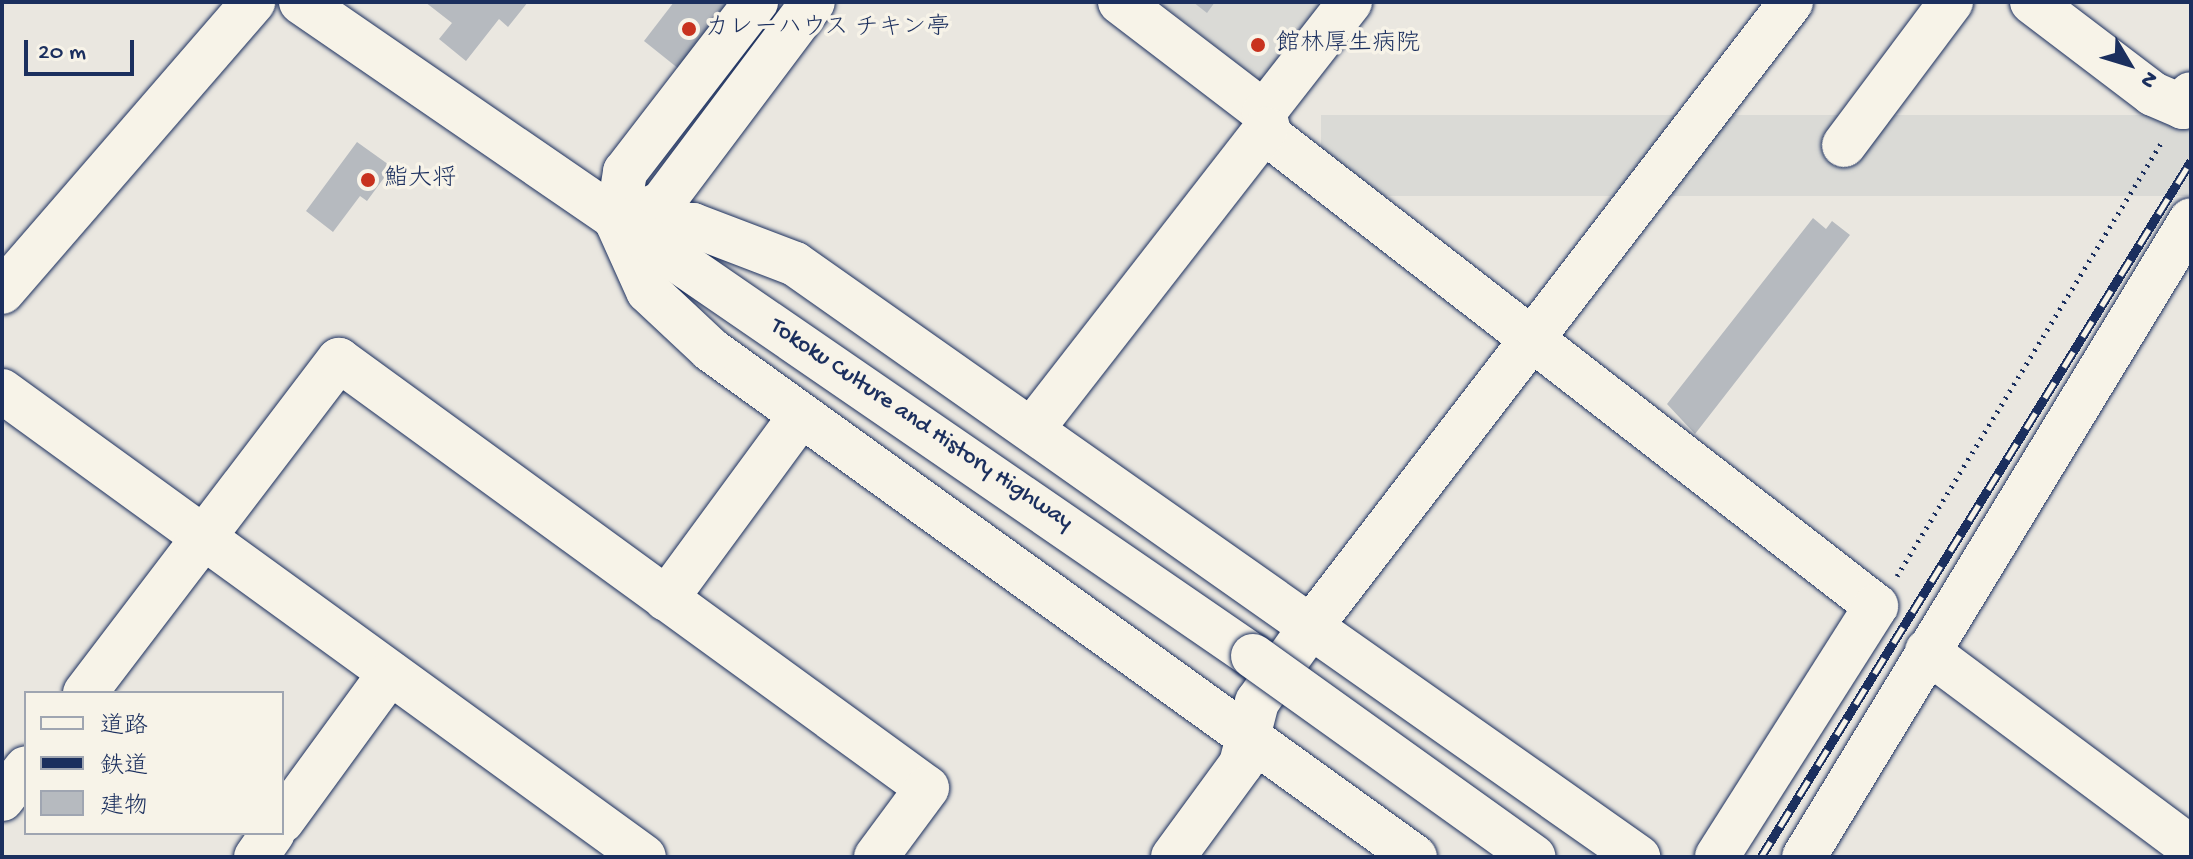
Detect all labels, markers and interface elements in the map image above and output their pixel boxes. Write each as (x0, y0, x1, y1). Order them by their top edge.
place label: カレーハウス チキン亭 (705, 15, 952, 43)
marker: カレーハウス チキン亭 (680, 20, 698, 38)
scale bar (28, 24, 138, 74)
north arrow (2089, 24, 2169, 104)
place label: 館林厚生病院 (1276, 31, 1420, 59)
marker: 館林厚生病院 (1247, 34, 1269, 56)
text: 20 m (38, 39, 86, 68)
text: N (2133, 65, 2163, 92)
place label: 鮨大将 (384, 166, 456, 194)
marker: 鮨大将 (359, 171, 377, 189)
street label: Tokoku Culture and History Highway (764, 313, 1078, 537)
legend (24, 691, 284, 835)
text: 道路 (100, 713, 148, 742)
text: 鉄道 (100, 753, 148, 782)
text: 建物 (100, 793, 148, 822)

